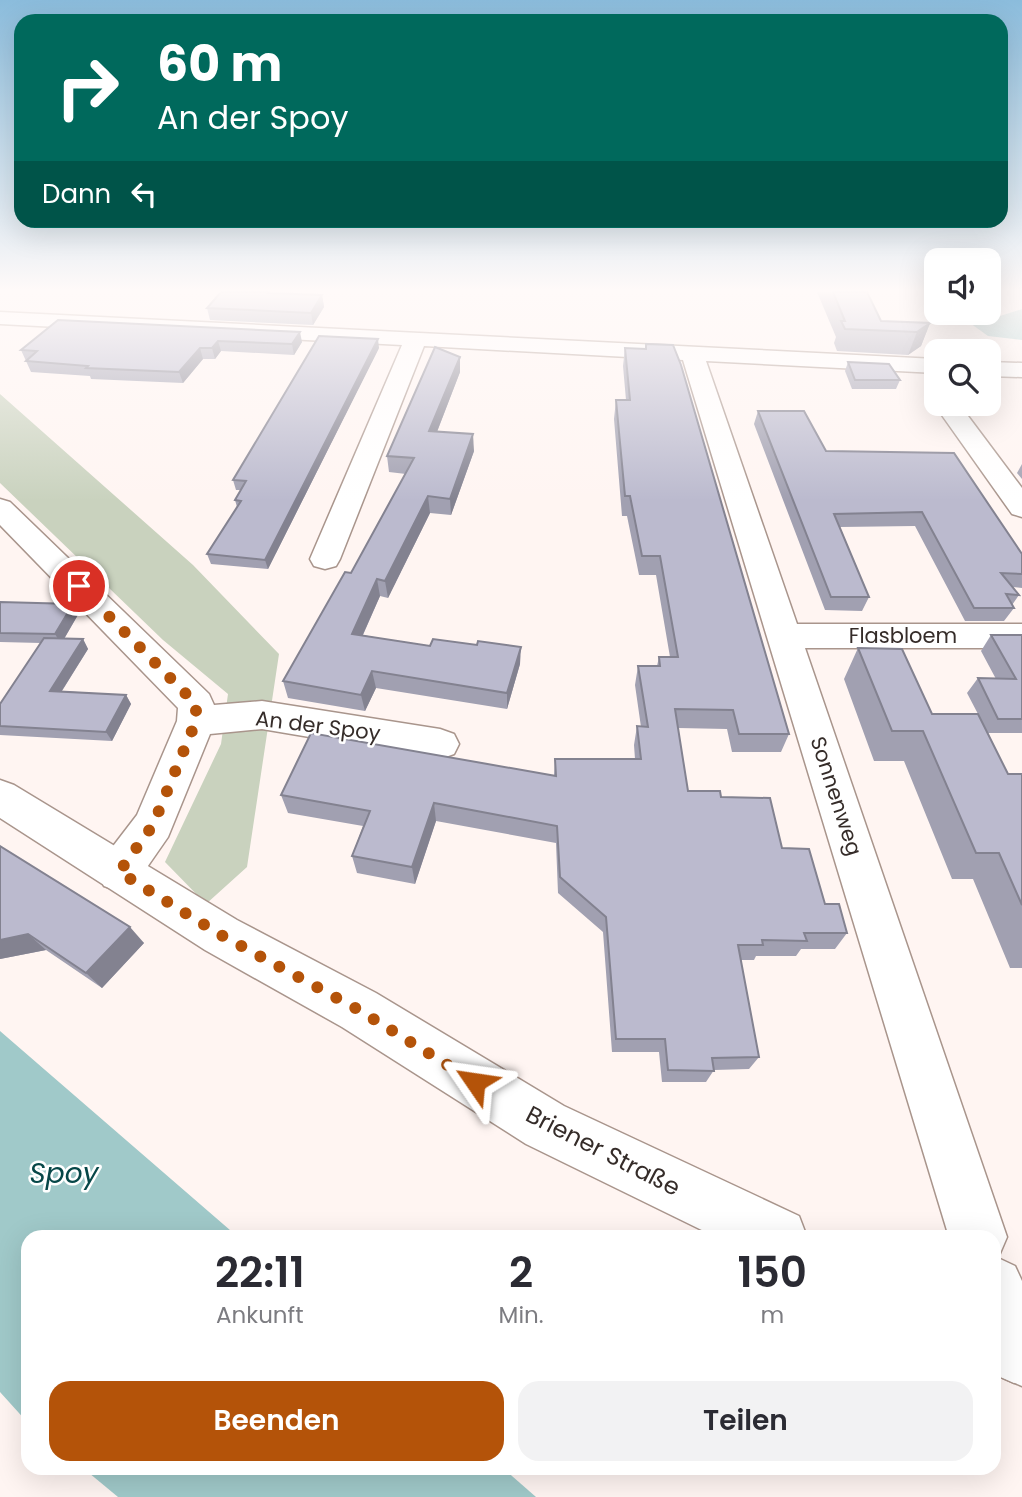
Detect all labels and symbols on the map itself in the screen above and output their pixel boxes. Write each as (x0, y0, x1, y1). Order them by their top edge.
pin (49, 556, 109, 616)
street label: Flasbloem (849, 621, 957, 650)
street label: An der Spoy (254, 703, 382, 748)
street label: Sonnenweg (804, 733, 869, 859)
position arrow (438, 1045, 512, 1119)
street label: Briener Straße (520, 1097, 686, 1204)
water label: Spoy (30, 1154, 100, 1193)

